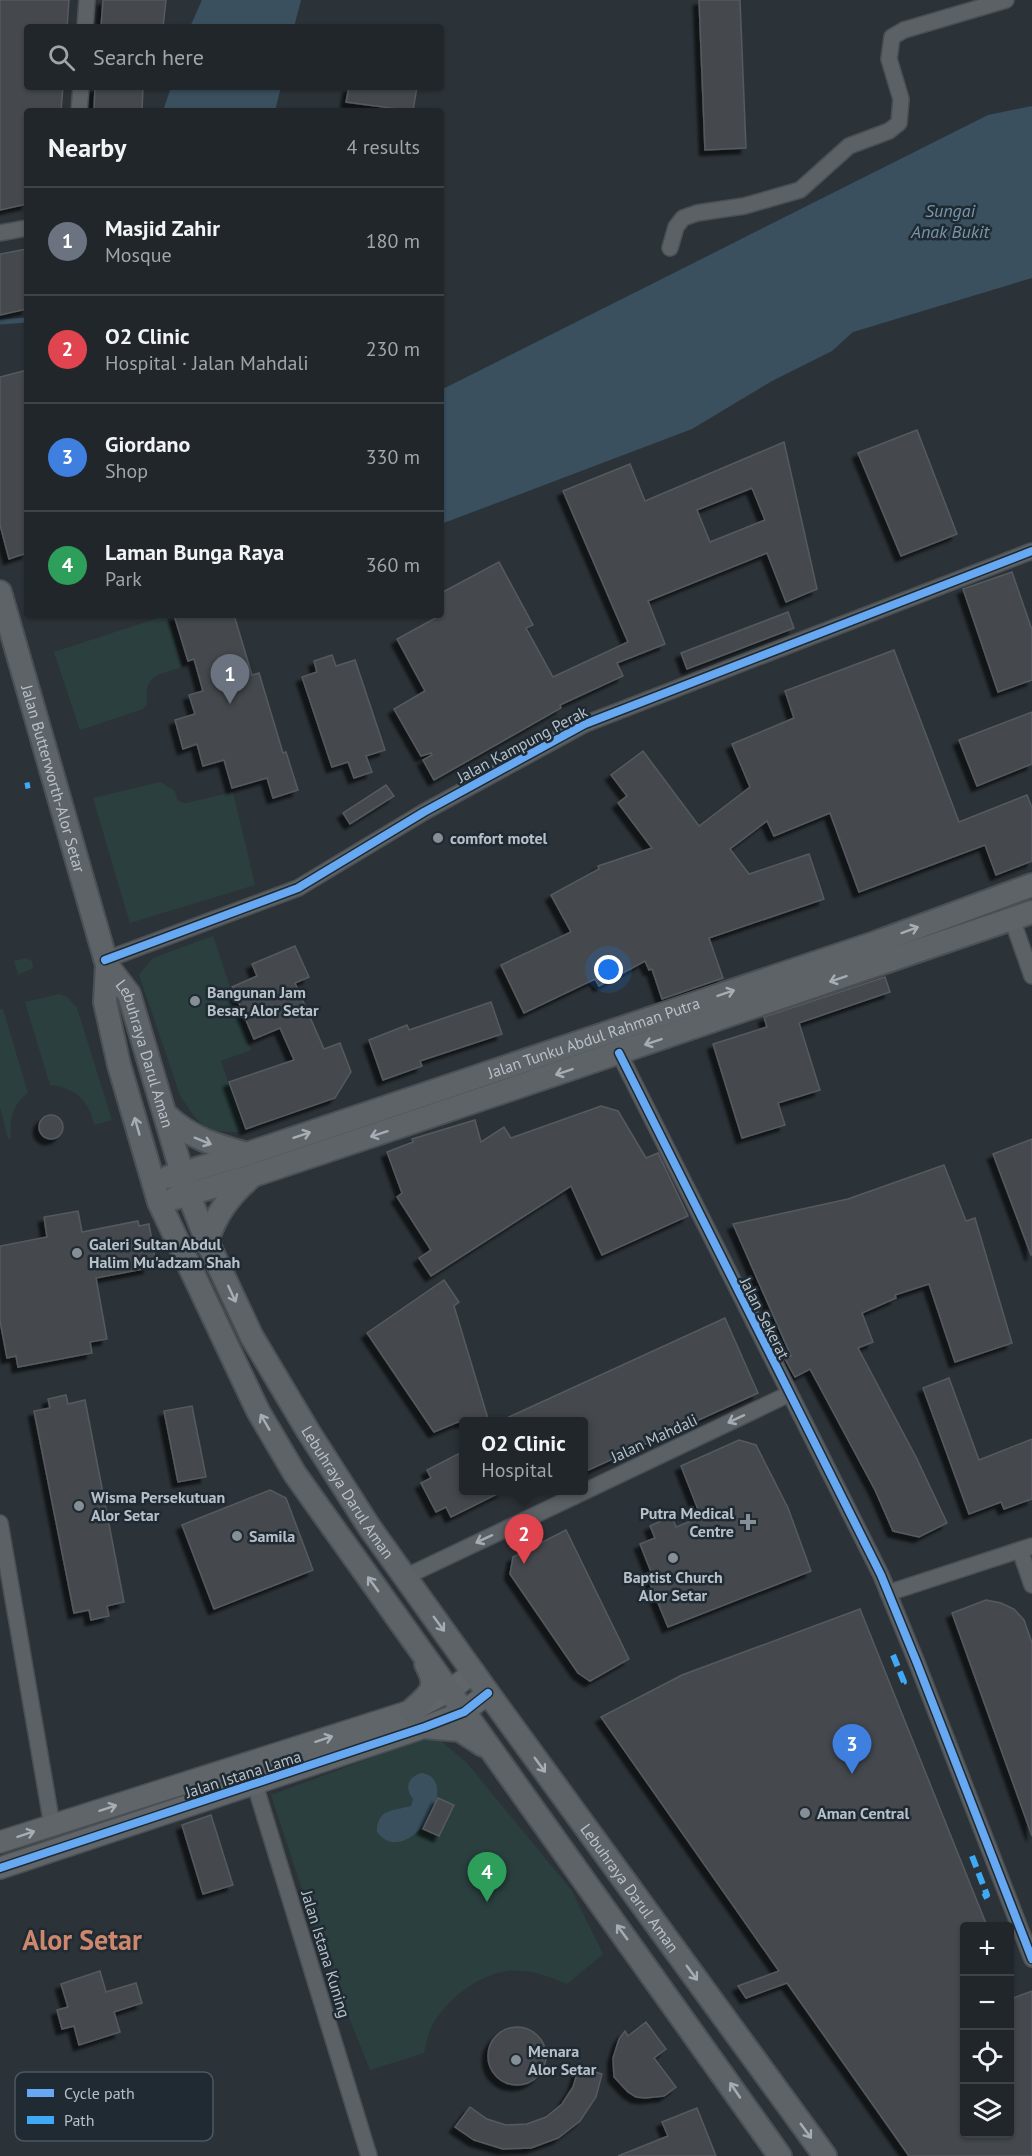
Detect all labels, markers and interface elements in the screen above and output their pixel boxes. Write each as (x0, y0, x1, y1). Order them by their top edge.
search box (24, 24, 444, 90)
icon: search (45, 41, 78, 74)
text: Search here (93, 43, 204, 71)
text: Nearby (48, 131, 126, 164)
text: 4 results (347, 134, 420, 160)
water label: Sungai Anak Bukit (910, 199, 990, 243)
text: Masjid Zahir (105, 214, 220, 242)
text: 1 (62, 228, 73, 254)
text: 180 m (366, 228, 420, 254)
text: Mosque (105, 242, 172, 268)
text: O2 Clinic (105, 322, 190, 350)
text: 2 (62, 336, 73, 362)
text: 230 m (366, 336, 420, 362)
text: Hospital · Jalan Mahdali (105, 350, 309, 376)
text: Giordano (105, 430, 190, 458)
text: 3 (62, 444, 73, 470)
text: 330 m (366, 444, 420, 470)
text: Shop (105, 458, 148, 484)
text: Laman Bunga Raya (105, 538, 284, 566)
text: 4 (62, 552, 73, 578)
text: 360 m (366, 552, 420, 578)
text: Park (105, 566, 142, 592)
pin: 1 (210, 654, 250, 704)
street label: Jalan Butterworth-Alor Setar (17, 681, 90, 875)
street label: Jalan Kampung Perak (452, 701, 591, 787)
place label: comfort motel (450, 828, 548, 848)
marker: comfort motel (431, 831, 445, 845)
one-way arrow (900, 923, 919, 934)
your location (594, 955, 623, 984)
one-way arrow (829, 974, 848, 985)
street label: Lebuhraya Darul Aman (112, 975, 178, 1130)
place label: Bangunan Jam Besar, Alor Setar (207, 982, 319, 1020)
one-way arrow (716, 987, 735, 998)
street label: Jalan Tunku Abdul Rahman Putra (484, 993, 702, 1083)
marker: Bangunan Jam Besar, Alor Setar (188, 994, 202, 1008)
one-way arrow (644, 1037, 663, 1048)
one-way arrow (555, 1067, 574, 1078)
one-way arrow (131, 1117, 142, 1136)
one-way arrow (292, 1129, 311, 1140)
one-way arrow (370, 1129, 389, 1140)
one-way arrow (193, 1136, 212, 1147)
place label: Galeri Sultan Abdul Halim Mu'adzam Shah (89, 1234, 240, 1272)
marker: Galeri Sultan Abdul Halim Mu'adzam Shah (70, 1246, 84, 1260)
street label: Jalan Sekerat (735, 1273, 794, 1363)
one-way arrow (227, 1285, 238, 1303)
street label: Jalan Mahdali (607, 1409, 700, 1467)
one-way arrow (259, 1414, 271, 1431)
one-way arrow (728, 1414, 746, 1426)
popup (459, 1417, 588, 1495)
street label: Lebuhraya Darul Aman (297, 1422, 399, 1562)
text: O2 Clinic (481, 1429, 566, 1457)
text: Hospital (481, 1457, 553, 1483)
place label: Wisma Persekutuan Alor Setar (91, 1487, 225, 1525)
marker: Wisma Persekutuan Alor Setar (72, 1499, 86, 1513)
place label: Putra Medical Centre (640, 1503, 734, 1541)
marker: Putra Medical Centre (739, 1513, 757, 1531)
pin: 2 (504, 1514, 544, 1564)
place label: Samila (249, 1526, 295, 1546)
marker: Samila (230, 1529, 244, 1543)
one-way arrow (476, 1534, 494, 1546)
marker: Baptist Church Alor Setar (666, 1551, 680, 1565)
place label: Baptist Church Alor Setar (623, 1567, 723, 1605)
one-way arrow (367, 1577, 379, 1593)
one-way arrow (433, 1616, 446, 1632)
pin: 3 (832, 1724, 872, 1774)
one-way arrow (314, 1733, 333, 1744)
street label: Jalan Istana Lama (182, 1746, 304, 1802)
one-way arrow (533, 1756, 546, 1772)
one-way arrow (98, 1802, 117, 1813)
place label: Aman Central (817, 1803, 909, 1823)
marker: Aman Central (798, 1806, 812, 1820)
street label: Lebuhraya Darul Aman (576, 1819, 683, 1956)
one-way arrow (16, 1828, 35, 1839)
pin: 4 (468, 1852, 506, 1902)
street label: Jalan Istana Kuning (297, 1887, 355, 2020)
district label: Alor Setar (22, 1921, 142, 1958)
map controls (960, 1922, 1014, 2138)
button: + (960, 1922, 1014, 1976)
one-way arrow (616, 1924, 628, 1940)
one-way arrow (685, 1964, 698, 1980)
button: − (960, 1976, 1014, 2030)
button: locate (960, 2030, 1014, 2084)
place label: Menara Alor Setar (528, 2041, 597, 2079)
marker: Menara Alor Setar (509, 2053, 523, 2067)
legend (15, 2072, 213, 2141)
text: Cycle path (64, 2083, 135, 2103)
one-way arrow (729, 2083, 741, 2099)
button: layers (960, 2084, 1014, 2138)
text: Path (64, 2110, 95, 2130)
one-way arrow (800, 2122, 813, 2138)

